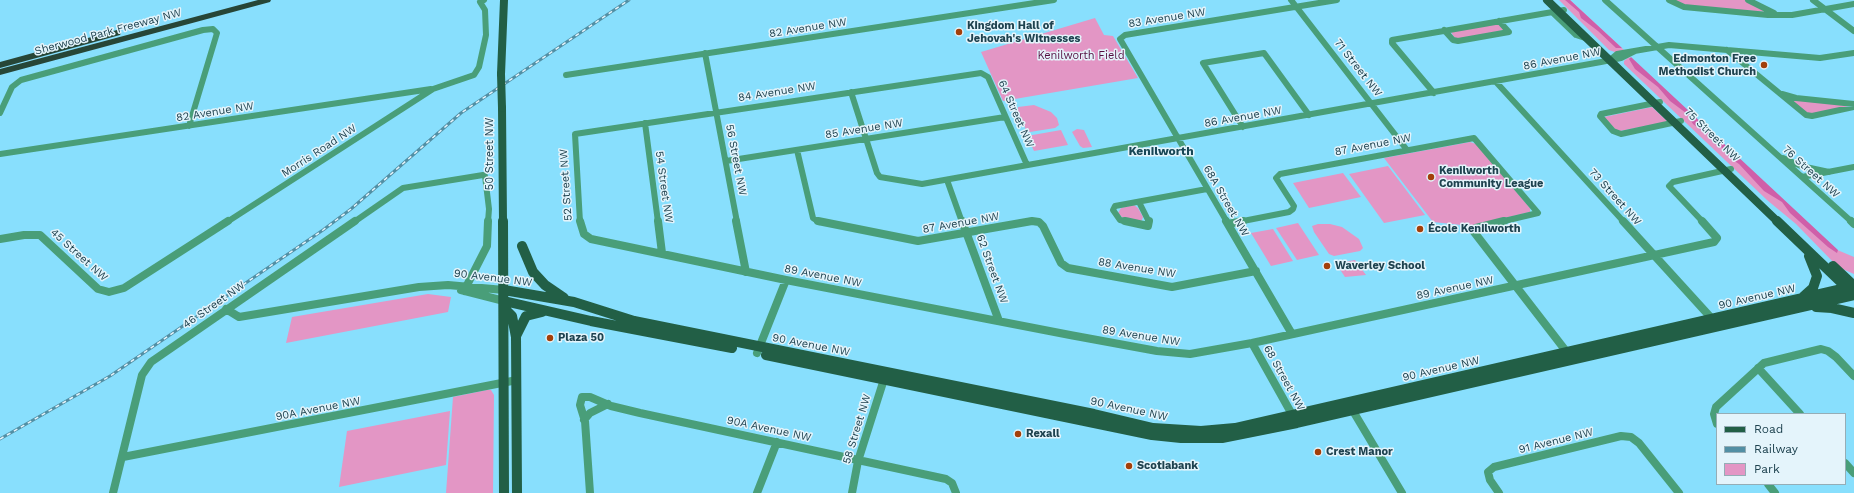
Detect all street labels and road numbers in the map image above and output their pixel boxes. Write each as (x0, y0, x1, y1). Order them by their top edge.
street label: 83 Avenue NW (1127, 5, 1207, 31)
street label: Sherwood Park Freeway NW (33, 6, 183, 58)
street label: 82 Avenue NW (768, 15, 848, 41)
street label: 71 Street NW (1331, 36, 1385, 100)
street label: 86 Avenue NW (1522, 45, 1602, 73)
street label: 64 Street NW (995, 78, 1037, 150)
street label: 84 Avenue NW (737, 79, 817, 105)
street label: 82 Avenue NW (175, 99, 255, 125)
street label: 86 Avenue NW (1203, 104, 1283, 130)
street label: 75 Street NW (1682, 105, 1742, 165)
street label: 85 Avenue NW (824, 116, 904, 142)
street label: 50 Street NW (483, 118, 497, 190)
street label: Morris Road NW (279, 122, 359, 180)
street label: 56 Street NW (723, 123, 749, 197)
street label: 87 Avenue NW (1334, 131, 1412, 159)
street label: 76 Street NW (1780, 143, 1842, 201)
street label: 52 Street NW (557, 149, 575, 221)
street label: 54 Street NW (652, 150, 676, 224)
street label: 68A Street NW (1200, 163, 1252, 239)
street label: 73 Street NW (1586, 166, 1644, 228)
street label: 87 Avenue NW (922, 210, 1000, 236)
street label: 45 Street NW (48, 226, 110, 284)
street label: 62 Street NW (973, 233, 1011, 305)
street label: 88 Avenue NW (1097, 255, 1177, 281)
street label: 89 Avenue NW (783, 262, 863, 290)
street label: 90 Avenue NW (453, 267, 533, 289)
street label: 89 Avenue NW (1415, 273, 1495, 303)
street label: 46 Street NW (180, 279, 248, 331)
street label: 90 Avenue NW (1717, 282, 1797, 312)
street label: 89 Avenue NW (1101, 323, 1181, 349)
street label: 90 Avenue NW (771, 331, 851, 359)
street label: 68 Street NW (1261, 343, 1307, 413)
street label: 90 Avenue NW (1401, 354, 1481, 384)
street label: 58 Street NW (840, 392, 874, 466)
street label: 90A Avenue NW (275, 394, 361, 424)
street label: 90 Avenue NW (1089, 394, 1169, 424)
street label: 90A Avenue NW (726, 414, 812, 444)
street label: 91 Avenue NW (1517, 425, 1595, 457)

